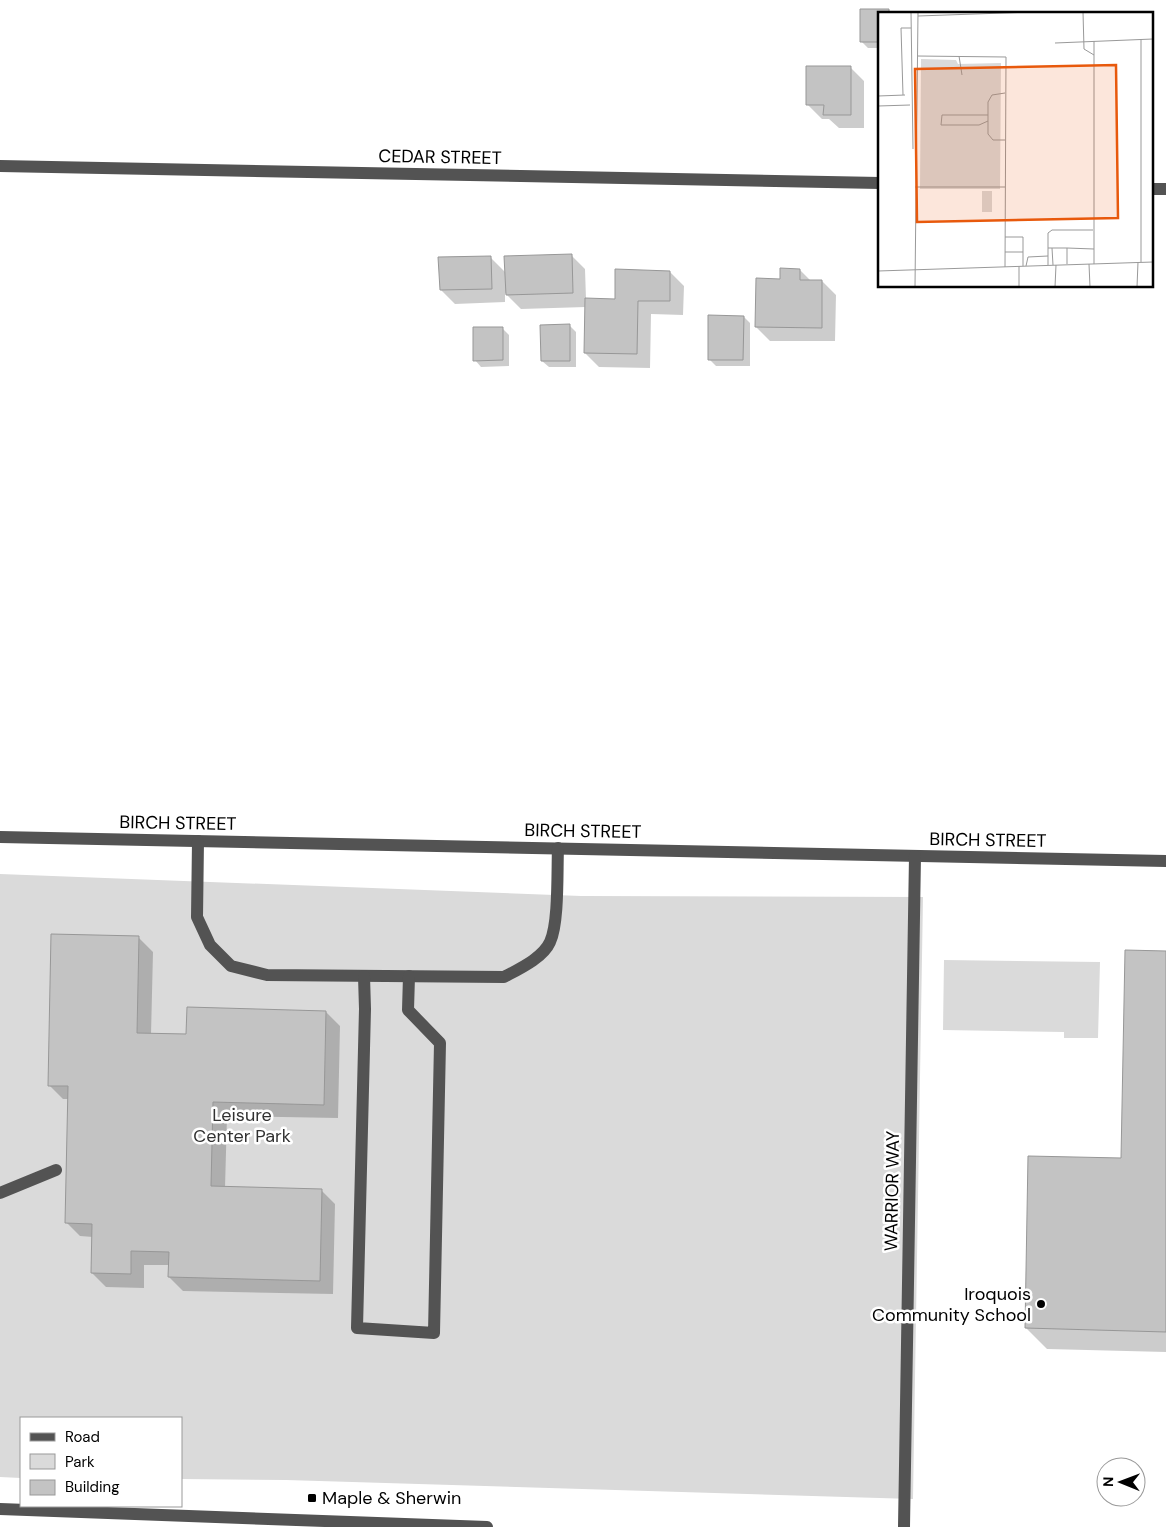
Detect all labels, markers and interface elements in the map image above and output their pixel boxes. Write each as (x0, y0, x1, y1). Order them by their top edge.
inset map (878, 12, 1154, 288)
street label: CEDAR STREET (378, 144, 502, 170)
street label: BIRCH STREET (119, 810, 237, 836)
street label: BIRCH STREET (524, 818, 642, 844)
street label: BIRCH STREET (929, 827, 1047, 853)
park label: Leisure Center Park (193, 1103, 291, 1148)
street label: WARRIOR WAY (879, 1130, 905, 1251)
place label: Iroquois Community School (872, 1282, 1031, 1327)
marker: Iroquois Community School (1035, 1298, 1047, 1310)
legend (20, 1417, 182, 1507)
text: Road (65, 1427, 100, 1447)
text: Park (65, 1452, 95, 1472)
north arrow (1096, 1457, 1146, 1507)
text: Building (65, 1477, 120, 1497)
text: N (1099, 1477, 1117, 1487)
place label: Maple & Sherwin (322, 1486, 461, 1510)
marker: Maple & Sherwin (306, 1492, 318, 1504)

